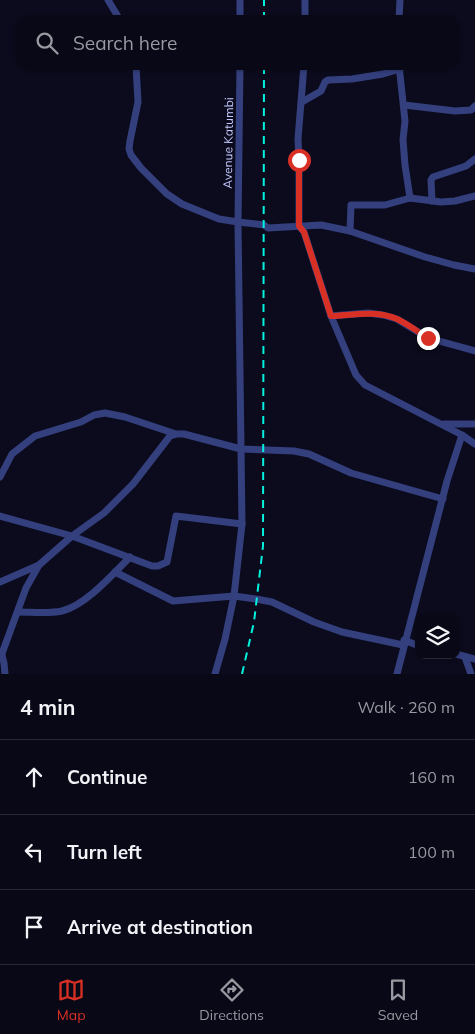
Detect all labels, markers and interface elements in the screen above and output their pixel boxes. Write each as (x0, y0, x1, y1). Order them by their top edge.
search box (15, 15, 460, 70)
icon: search (33, 29, 61, 57)
text: Search here (73, 31, 177, 55)
street label: Avenue Katumbi (220, 97, 236, 189)
route start (288, 149, 311, 172)
route end (417, 327, 440, 350)
map controls (415, 614, 460, 659)
button: layers (415, 614, 460, 659)
text: 4 min (20, 694, 75, 720)
text: Walk · 260 m (357, 697, 455, 717)
icon: ahead (20, 763, 48, 791)
text: Continue (67, 765, 147, 789)
text: 160 m (408, 767, 455, 787)
icon: left (20, 838, 48, 866)
text: Turn left (67, 840, 142, 864)
text: 100 m (408, 842, 455, 862)
icon: arrive (20, 913, 48, 941)
text: Arrive at destination (67, 915, 253, 939)
tab: Map (57, 976, 86, 1024)
tab: Directions (199, 976, 264, 1024)
tab: Saved (378, 976, 418, 1024)

